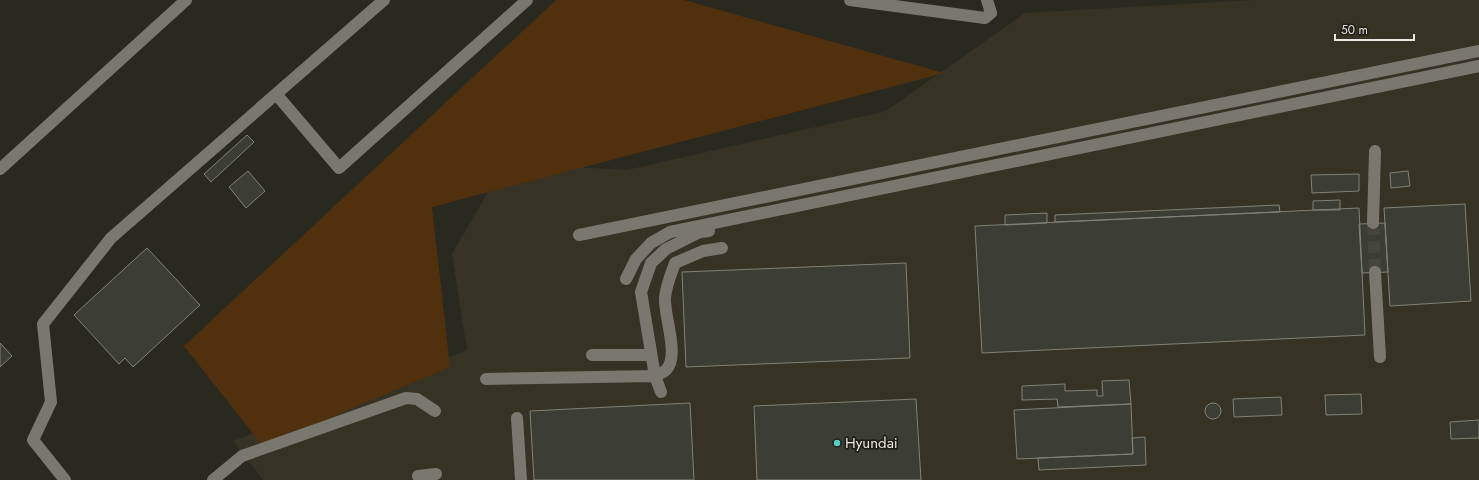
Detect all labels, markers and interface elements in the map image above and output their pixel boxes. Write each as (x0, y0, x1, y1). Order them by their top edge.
scale bar (1335, 16, 1414, 42)
text: 50 m (1341, 21, 1368, 39)
place label: Hyundai (845, 432, 898, 454)
marker: Hyundai (832, 438, 842, 448)

